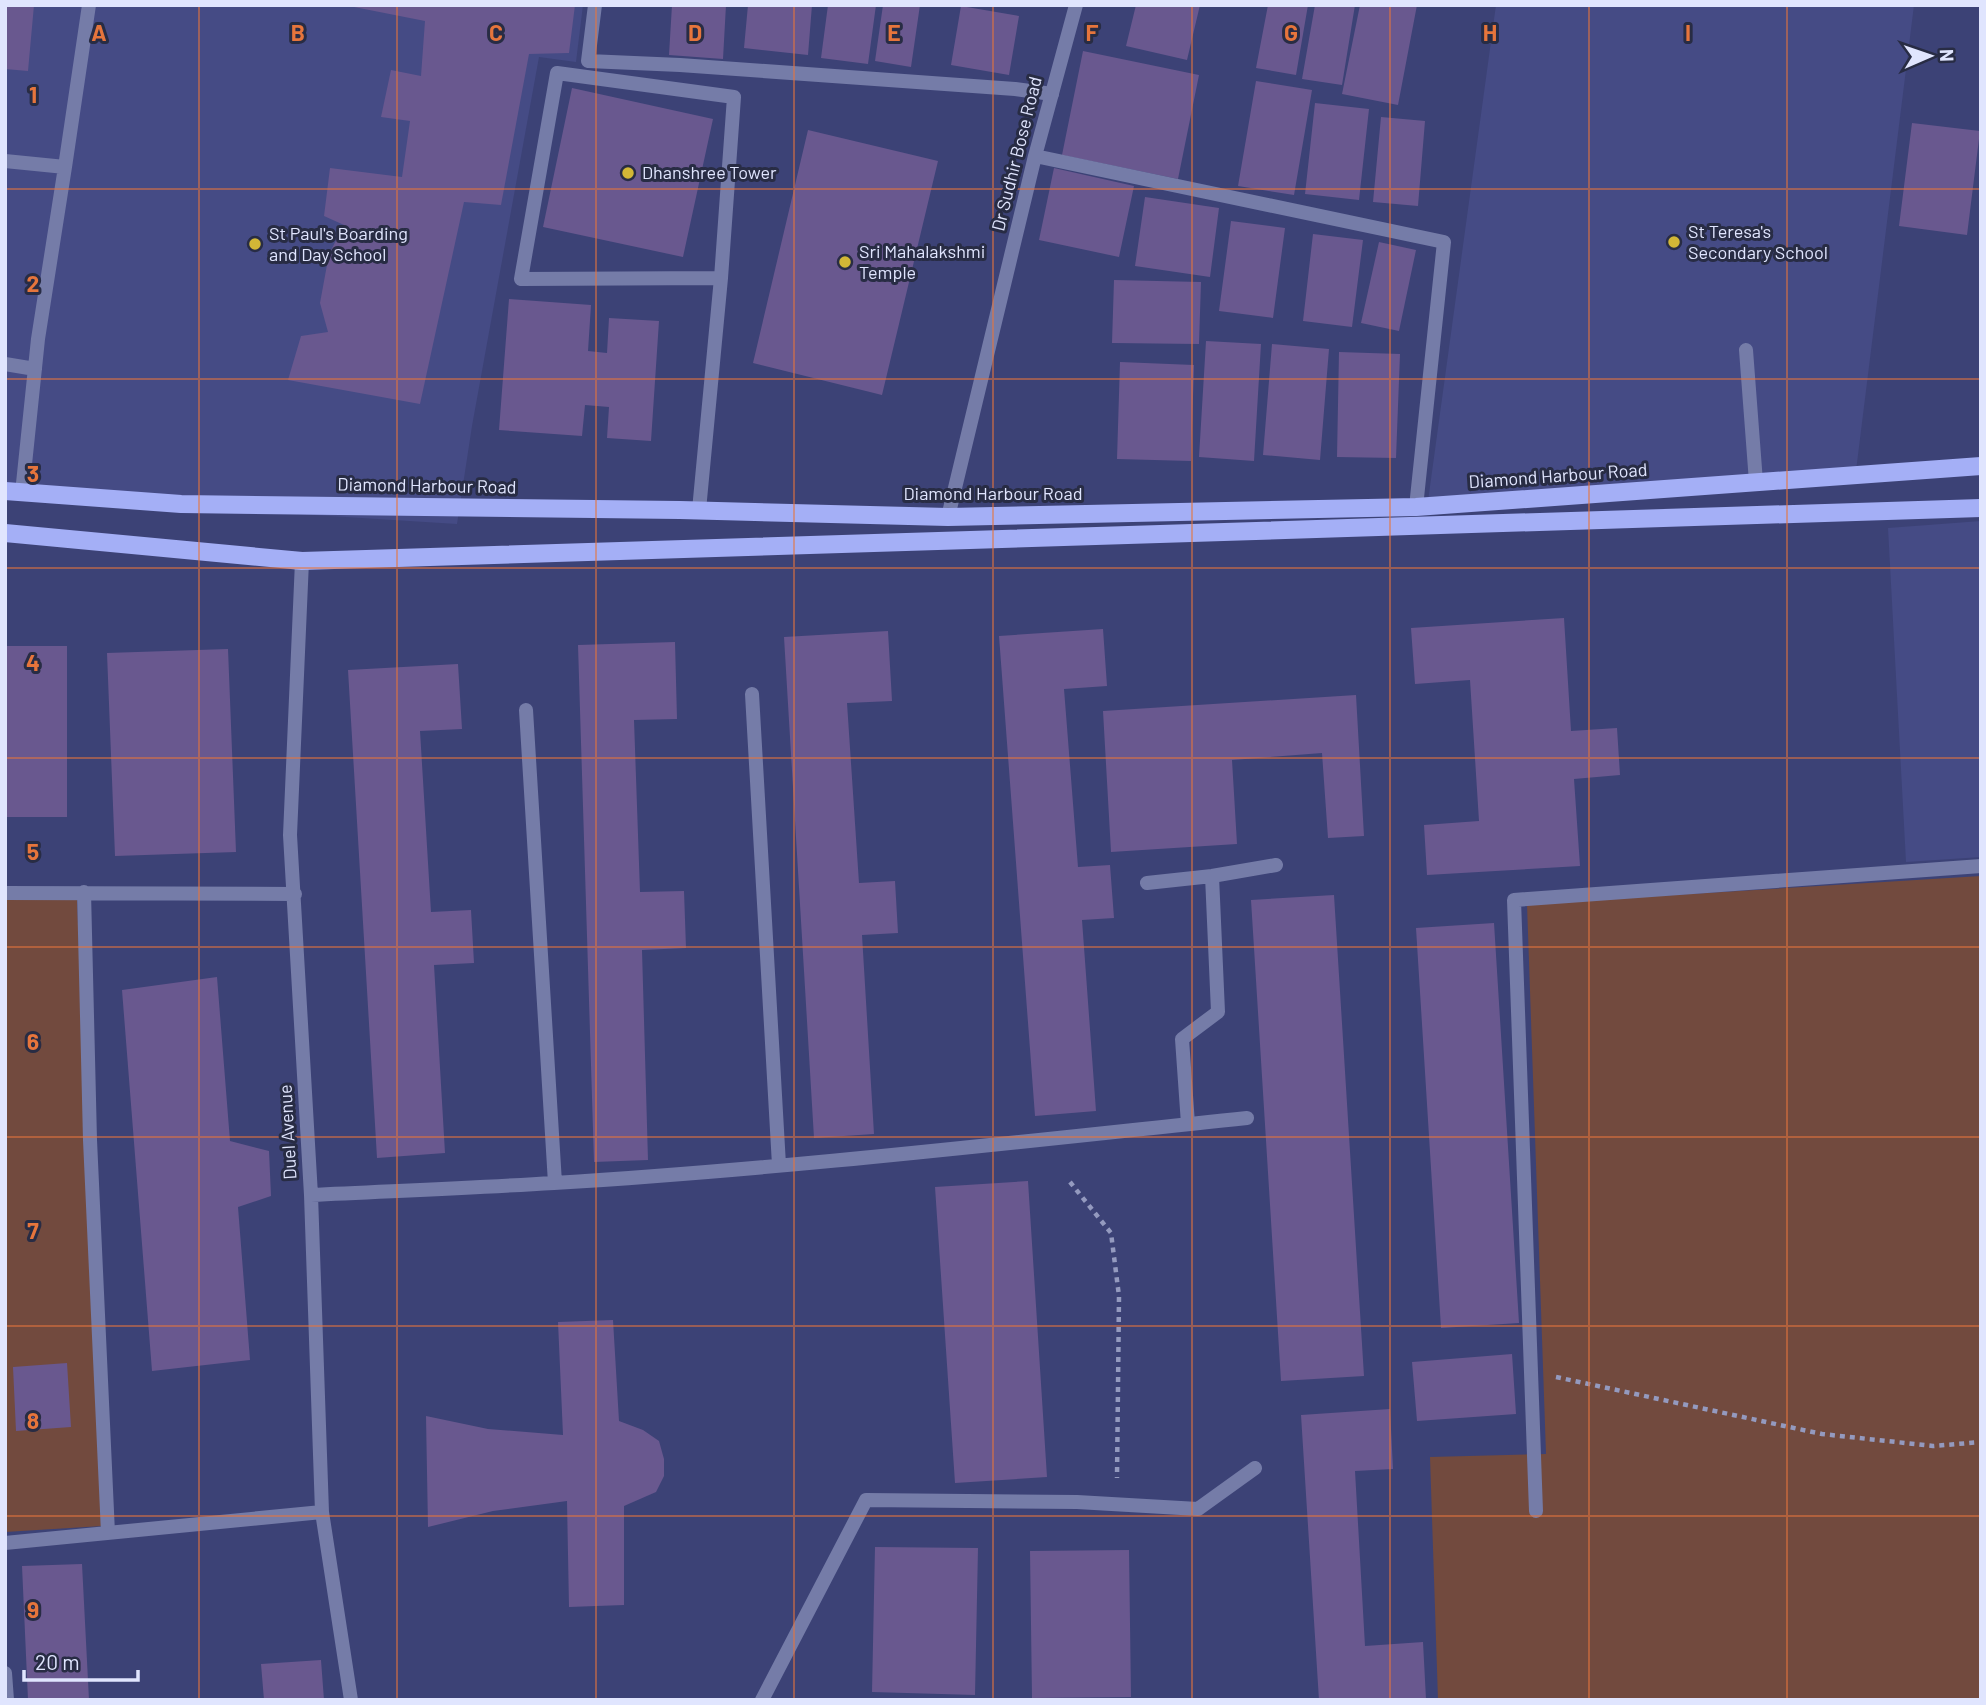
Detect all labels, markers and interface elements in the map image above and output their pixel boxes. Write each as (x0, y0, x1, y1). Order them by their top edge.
text: A (91, 18, 107, 46)
text: B (291, 18, 305, 46)
text: C (489, 18, 503, 46)
text: D (688, 18, 702, 46)
text: E (887, 18, 901, 46)
text: F (1086, 18, 1099, 46)
text: G (1284, 18, 1298, 46)
text: H (1483, 18, 1497, 46)
text: I (1685, 18, 1691, 46)
north arrow (1895, 21, 1965, 91)
text: N (1936, 49, 1959, 62)
street label: Dr Sudhir Bose Road (986, 74, 1046, 233)
text: 1 (29, 80, 37, 108)
place label: Dhanshree Tower (642, 161, 777, 183)
marker: Dhanshree Tower (620, 165, 636, 181)
place label: St Teresa's Secondary School (1688, 220, 1828, 263)
place label: St Paul's Boarding and Day School (269, 222, 408, 265)
marker: St Teresa's Secondary School (1666, 234, 1682, 250)
marker: St Paul's Boarding and Day School (247, 236, 263, 252)
place label: Sri Mahalakshmi Temple (859, 240, 985, 283)
marker: Sri Mahalakshmi Temple (837, 254, 853, 270)
text: 2 (27, 269, 39, 297)
street label: Diamond Harbour Road (1468, 458, 1648, 492)
text: 3 (27, 459, 39, 487)
street label: Diamond Harbour Road (337, 472, 517, 498)
street label: Diamond Harbour Road (903, 482, 1083, 504)
text: 4 (26, 648, 40, 676)
text: 5 (27, 837, 39, 865)
text: 6 (27, 1027, 39, 1055)
street label: Duel Avenue (274, 1084, 300, 1180)
text: 7 (27, 1216, 39, 1244)
text: 8 (27, 1406, 39, 1434)
text: 9 (27, 1595, 39, 1623)
scale bar (24, 1638, 138, 1682)
text: 20 m (35, 1649, 80, 1674)

